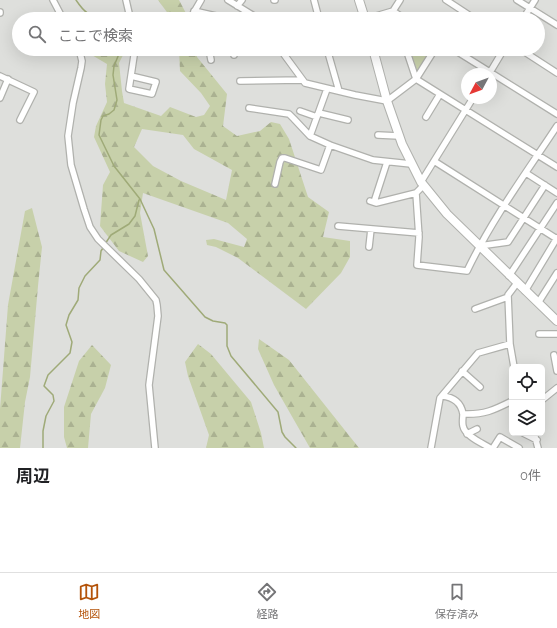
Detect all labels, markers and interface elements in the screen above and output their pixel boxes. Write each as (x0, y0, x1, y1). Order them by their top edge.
search box (12, 12, 545, 56)
icon: search (26, 23, 48, 45)
text: ここで検索 (58, 27, 133, 45)
north arrow (461, 68, 497, 104)
map controls (509, 364, 545, 436)
button: locate (509, 364, 545, 400)
button: layers (509, 400, 545, 436)
text: 周辺 (16, 466, 50, 486)
text: 0件 (520, 468, 541, 483)
tab: 地図 (78, 581, 100, 621)
tab: 経路 (256, 581, 278, 621)
tab: 保存済み (435, 581, 479, 621)

